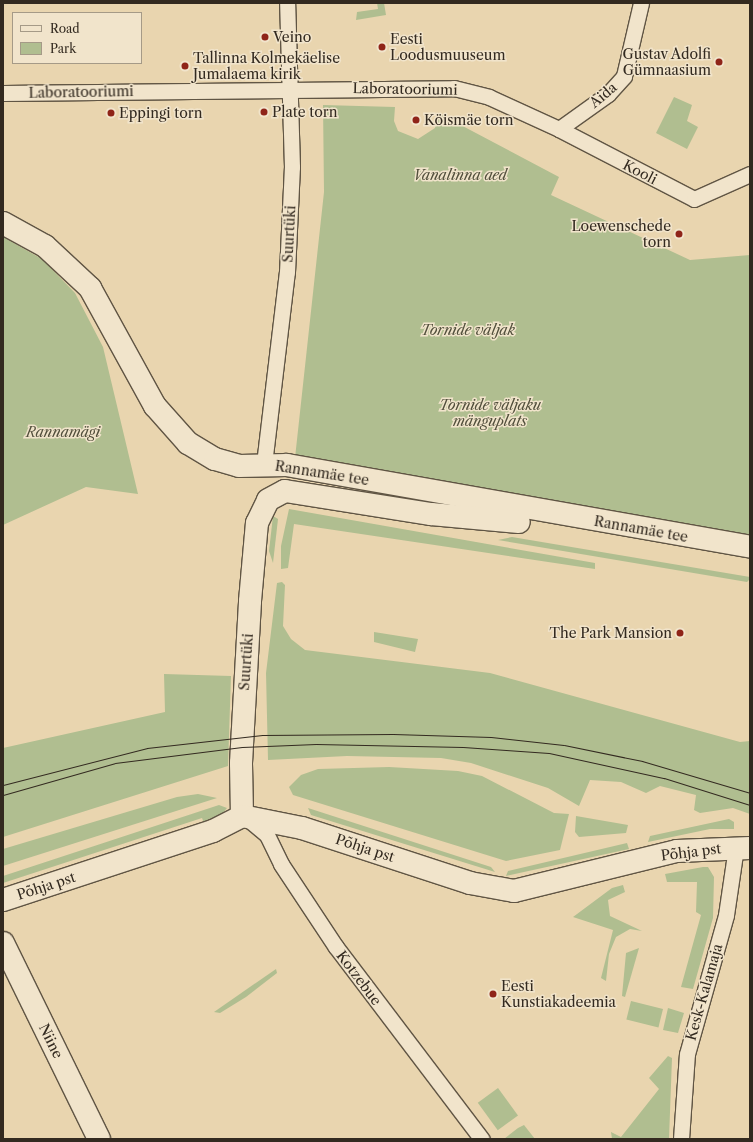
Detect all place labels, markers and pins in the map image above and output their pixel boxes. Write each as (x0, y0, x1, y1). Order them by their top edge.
place label: Veino (273, 29, 311, 45)
place label: Eesti Loodusmuuseum (390, 31, 505, 64)
marker: Veino (260, 32, 270, 42)
marker: Eesti Loodusmuuseum (377, 42, 387, 52)
place label: Gustav Adolfi Gümnaasium (622, 46, 711, 78)
place label: Tallinna Kolmekäelise Jumalaema kirik (193, 50, 340, 82)
marker: Gustav Adolfi Gümnaasium (714, 57, 724, 67)
marker: Tallinna Kolmekäelise Jumalaema kirik (180, 61, 190, 71)
place label: Plate torn (272, 104, 337, 120)
place label: Eppingi torn (119, 105, 203, 121)
marker: Plate torn (259, 107, 269, 117)
marker: Eppingi torn (106, 108, 116, 118)
place label: Köismäe torn (424, 112, 514, 128)
marker: Köismäe torn (411, 115, 421, 125)
place label: Loewenschede torn (571, 218, 671, 250)
marker: Loewenschede torn (674, 229, 684, 239)
place label: The Park Mansion (549, 625, 672, 641)
marker: The Park Mansion (675, 628, 685, 638)
place label: Eesti Kunstiakadeemia (501, 978, 616, 1010)
marker: Eesti Kunstiakadeemia (488, 989, 498, 999)

